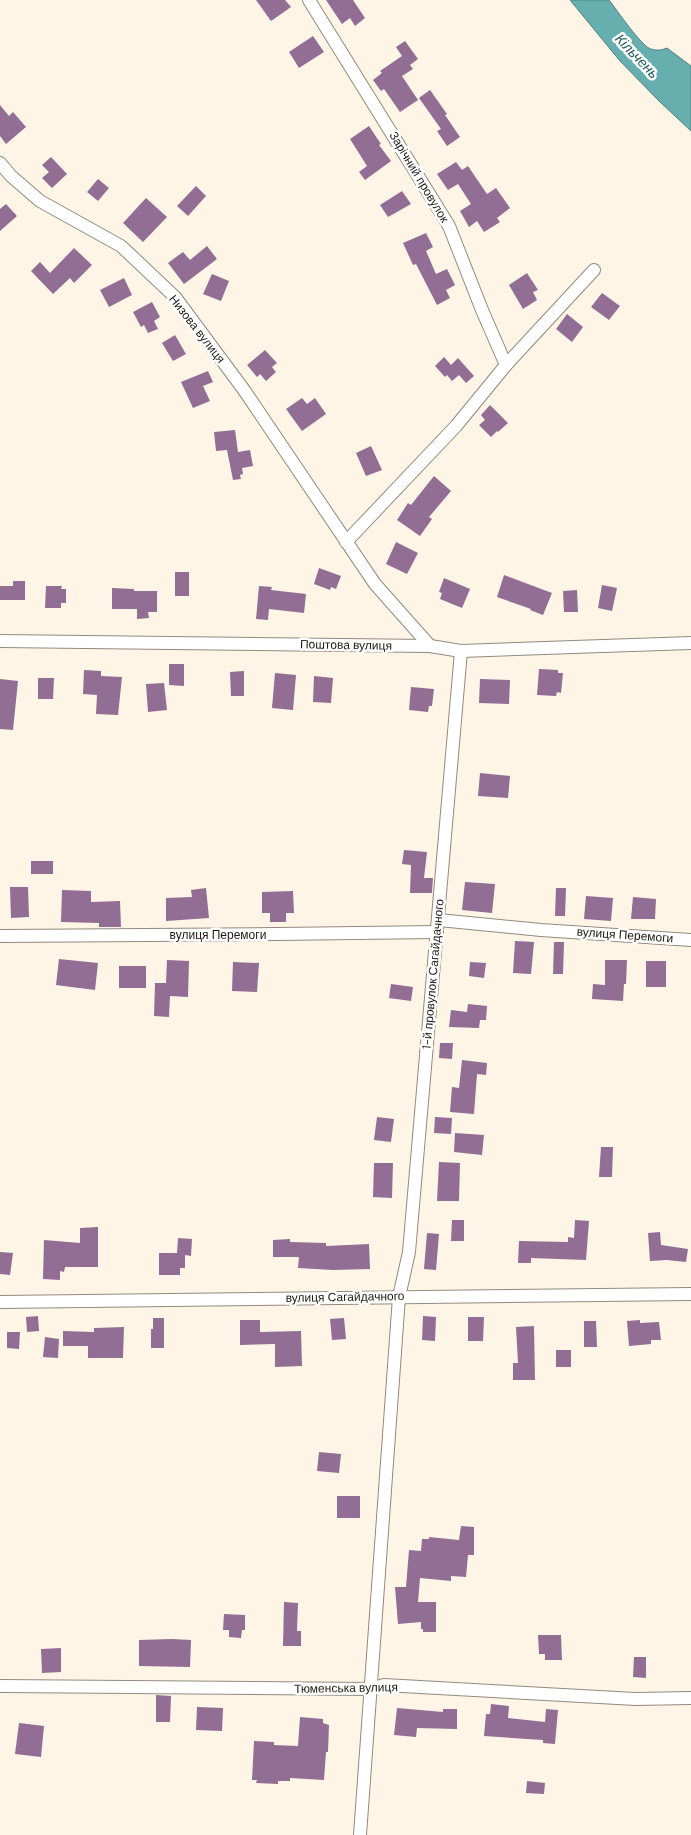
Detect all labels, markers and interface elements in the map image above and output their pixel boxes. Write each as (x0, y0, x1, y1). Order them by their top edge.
water label: Кільчень (611, 30, 663, 82)
street label: Зарічний провулок (385, 129, 453, 226)
street label: Низова вулиця (165, 292, 229, 366)
street label: Поштова вулиця (300, 636, 392, 654)
street label: 1-й провулок Сагайдачного (418, 898, 448, 1050)
street label: вулиця Перемоги (576, 924, 674, 946)
street label: вулиця Перемоги (170, 927, 266, 943)
street label: вулиця Сагайдачного (285, 1288, 405, 1306)
street label: Тюменська вулиця (294, 1679, 398, 1697)

